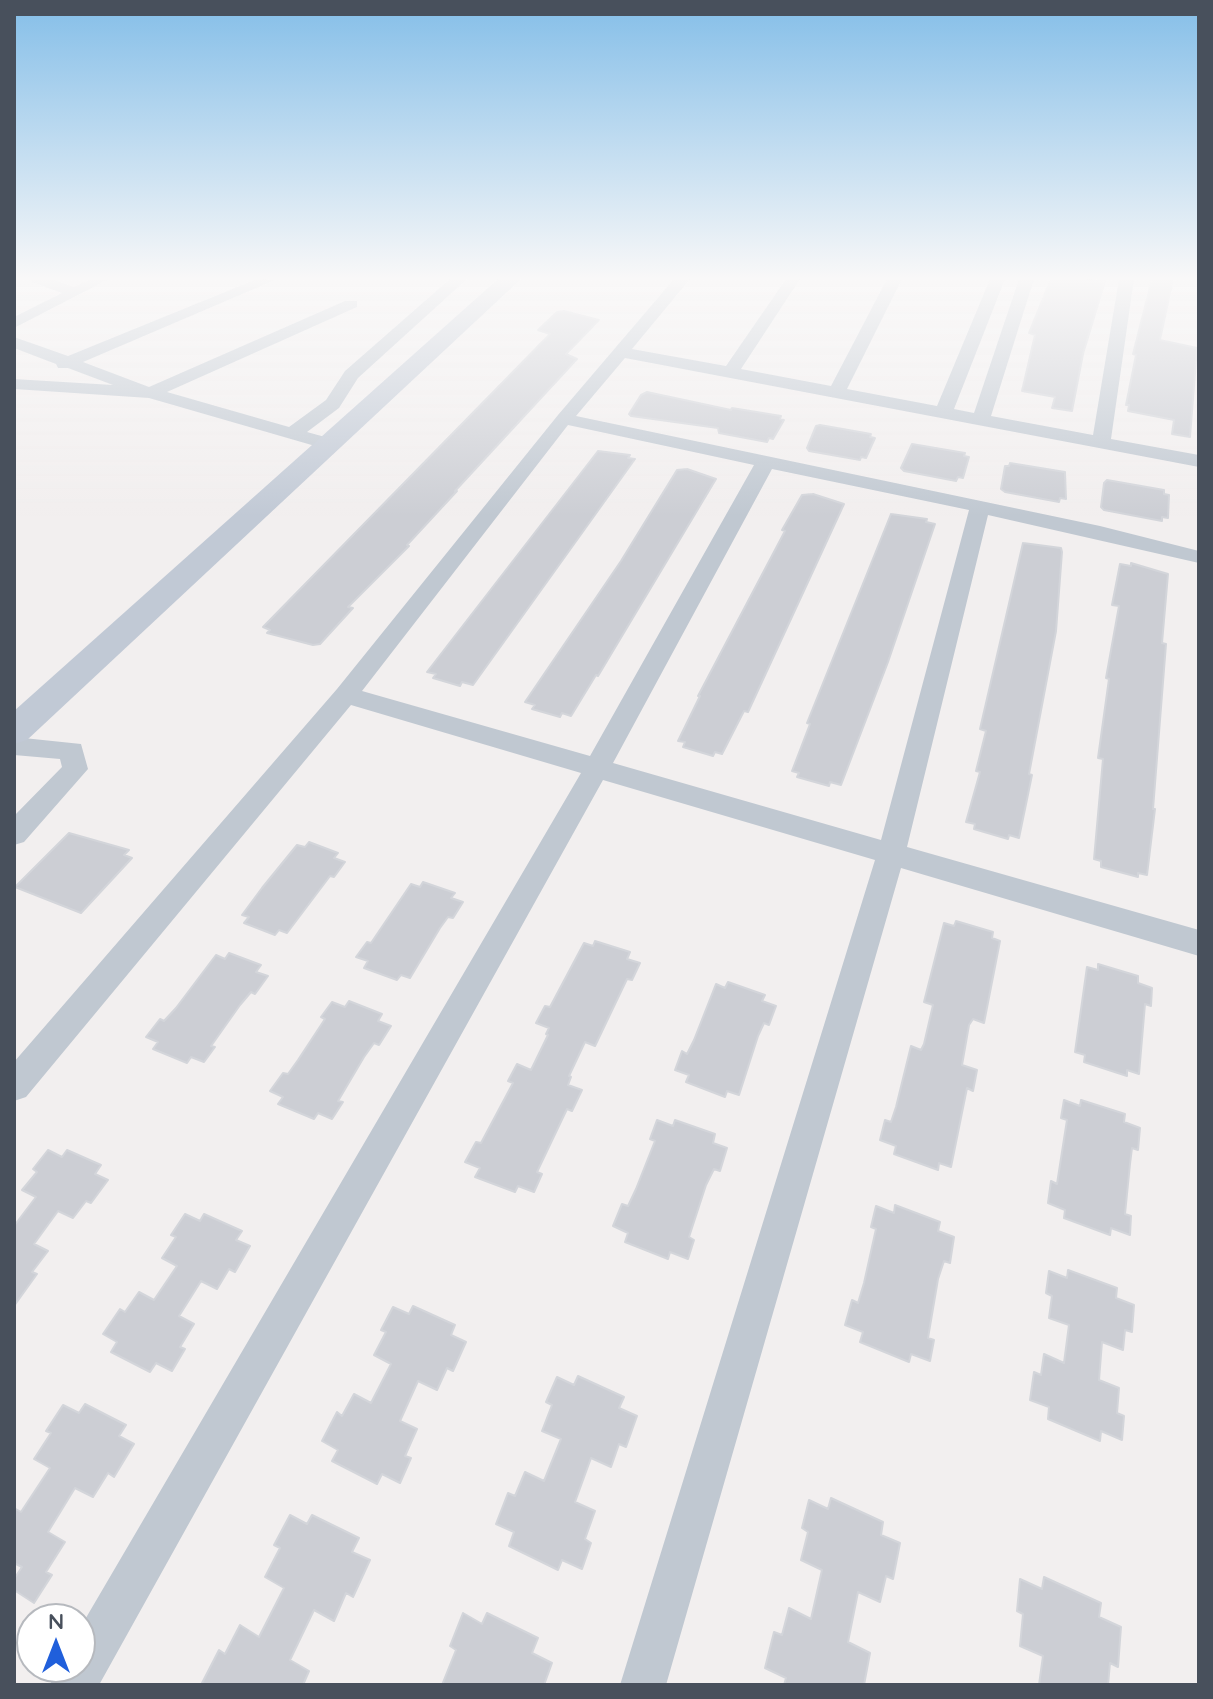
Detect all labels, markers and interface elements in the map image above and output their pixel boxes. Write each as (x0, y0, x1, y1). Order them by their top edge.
north arrow (16, 1603, 96, 1683)
text: N (48, 1607, 64, 1635)

